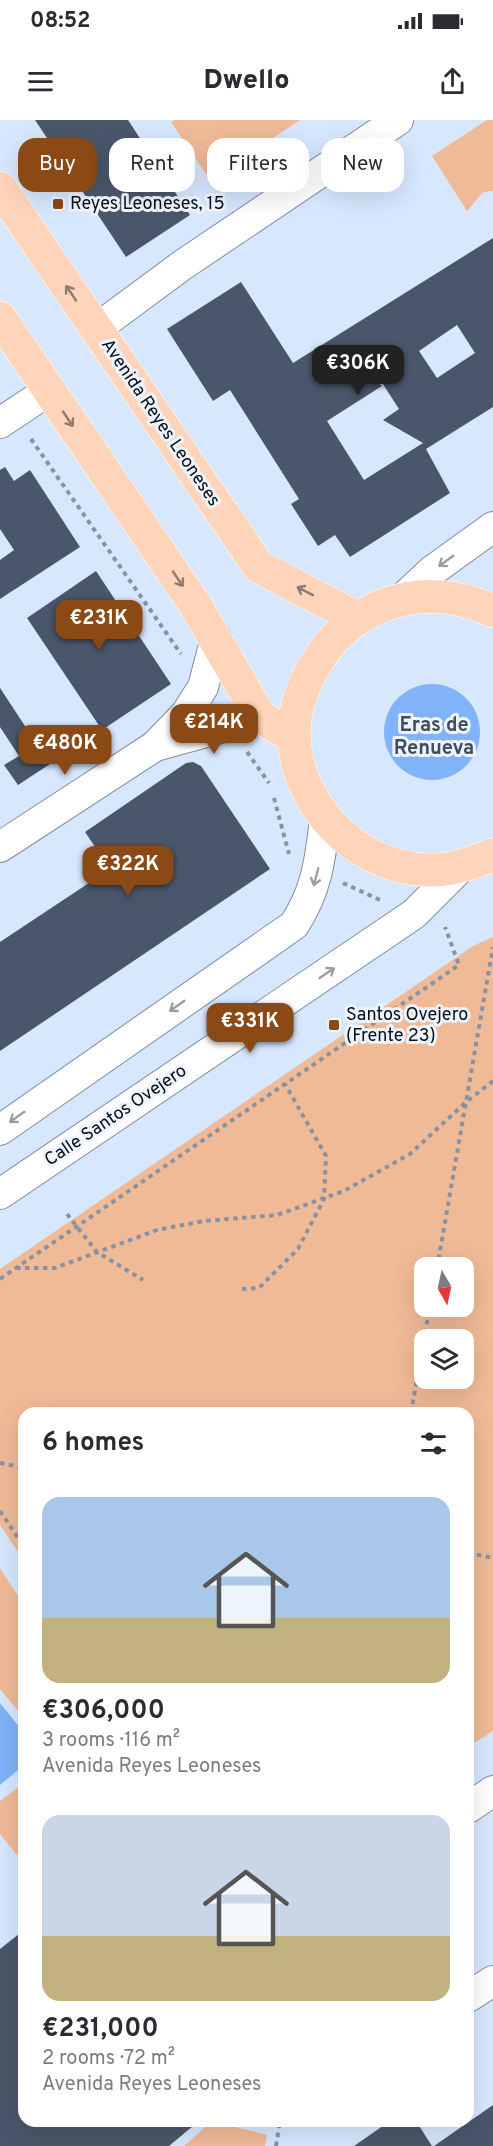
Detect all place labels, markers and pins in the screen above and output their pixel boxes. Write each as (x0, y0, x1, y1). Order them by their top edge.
place label: Reyes Leoneses, 15 (70, 193, 225, 216)
marker: Reyes Leoneses, 15 (51, 197, 65, 211)
pin: €306K (316, 345, 400, 396)
pin: €231K (57, 600, 141, 651)
pin: €214K (172, 704, 256, 755)
pin: €480K (23, 725, 107, 776)
pin: €322K (86, 846, 170, 897)
pin: €331K (208, 1003, 292, 1054)
place label: Santos Ovejero (Frente 23) (346, 1004, 468, 1048)
marker: Santos Ovejero (Frente 23) (327, 1018, 341, 1032)

